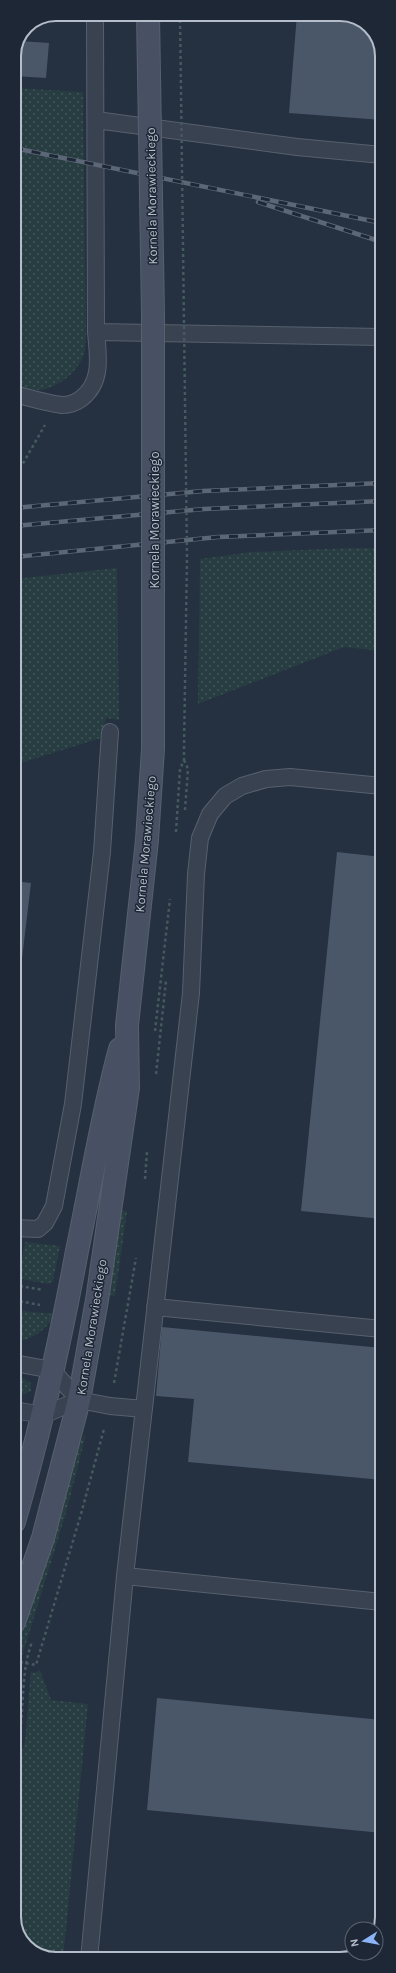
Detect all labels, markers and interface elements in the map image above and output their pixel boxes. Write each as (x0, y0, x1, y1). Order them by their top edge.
street label: Kornela Morawieckiego (143, 127, 160, 265)
street label: Kornela Morawieckiego (147, 451, 162, 589)
street label: Kornela Morawieckiego (132, 775, 159, 913)
street label: Kornela Morawieckiego (73, 1258, 110, 1396)
north arrow (344, 1921, 384, 1961)
text: N (348, 1938, 362, 1948)

